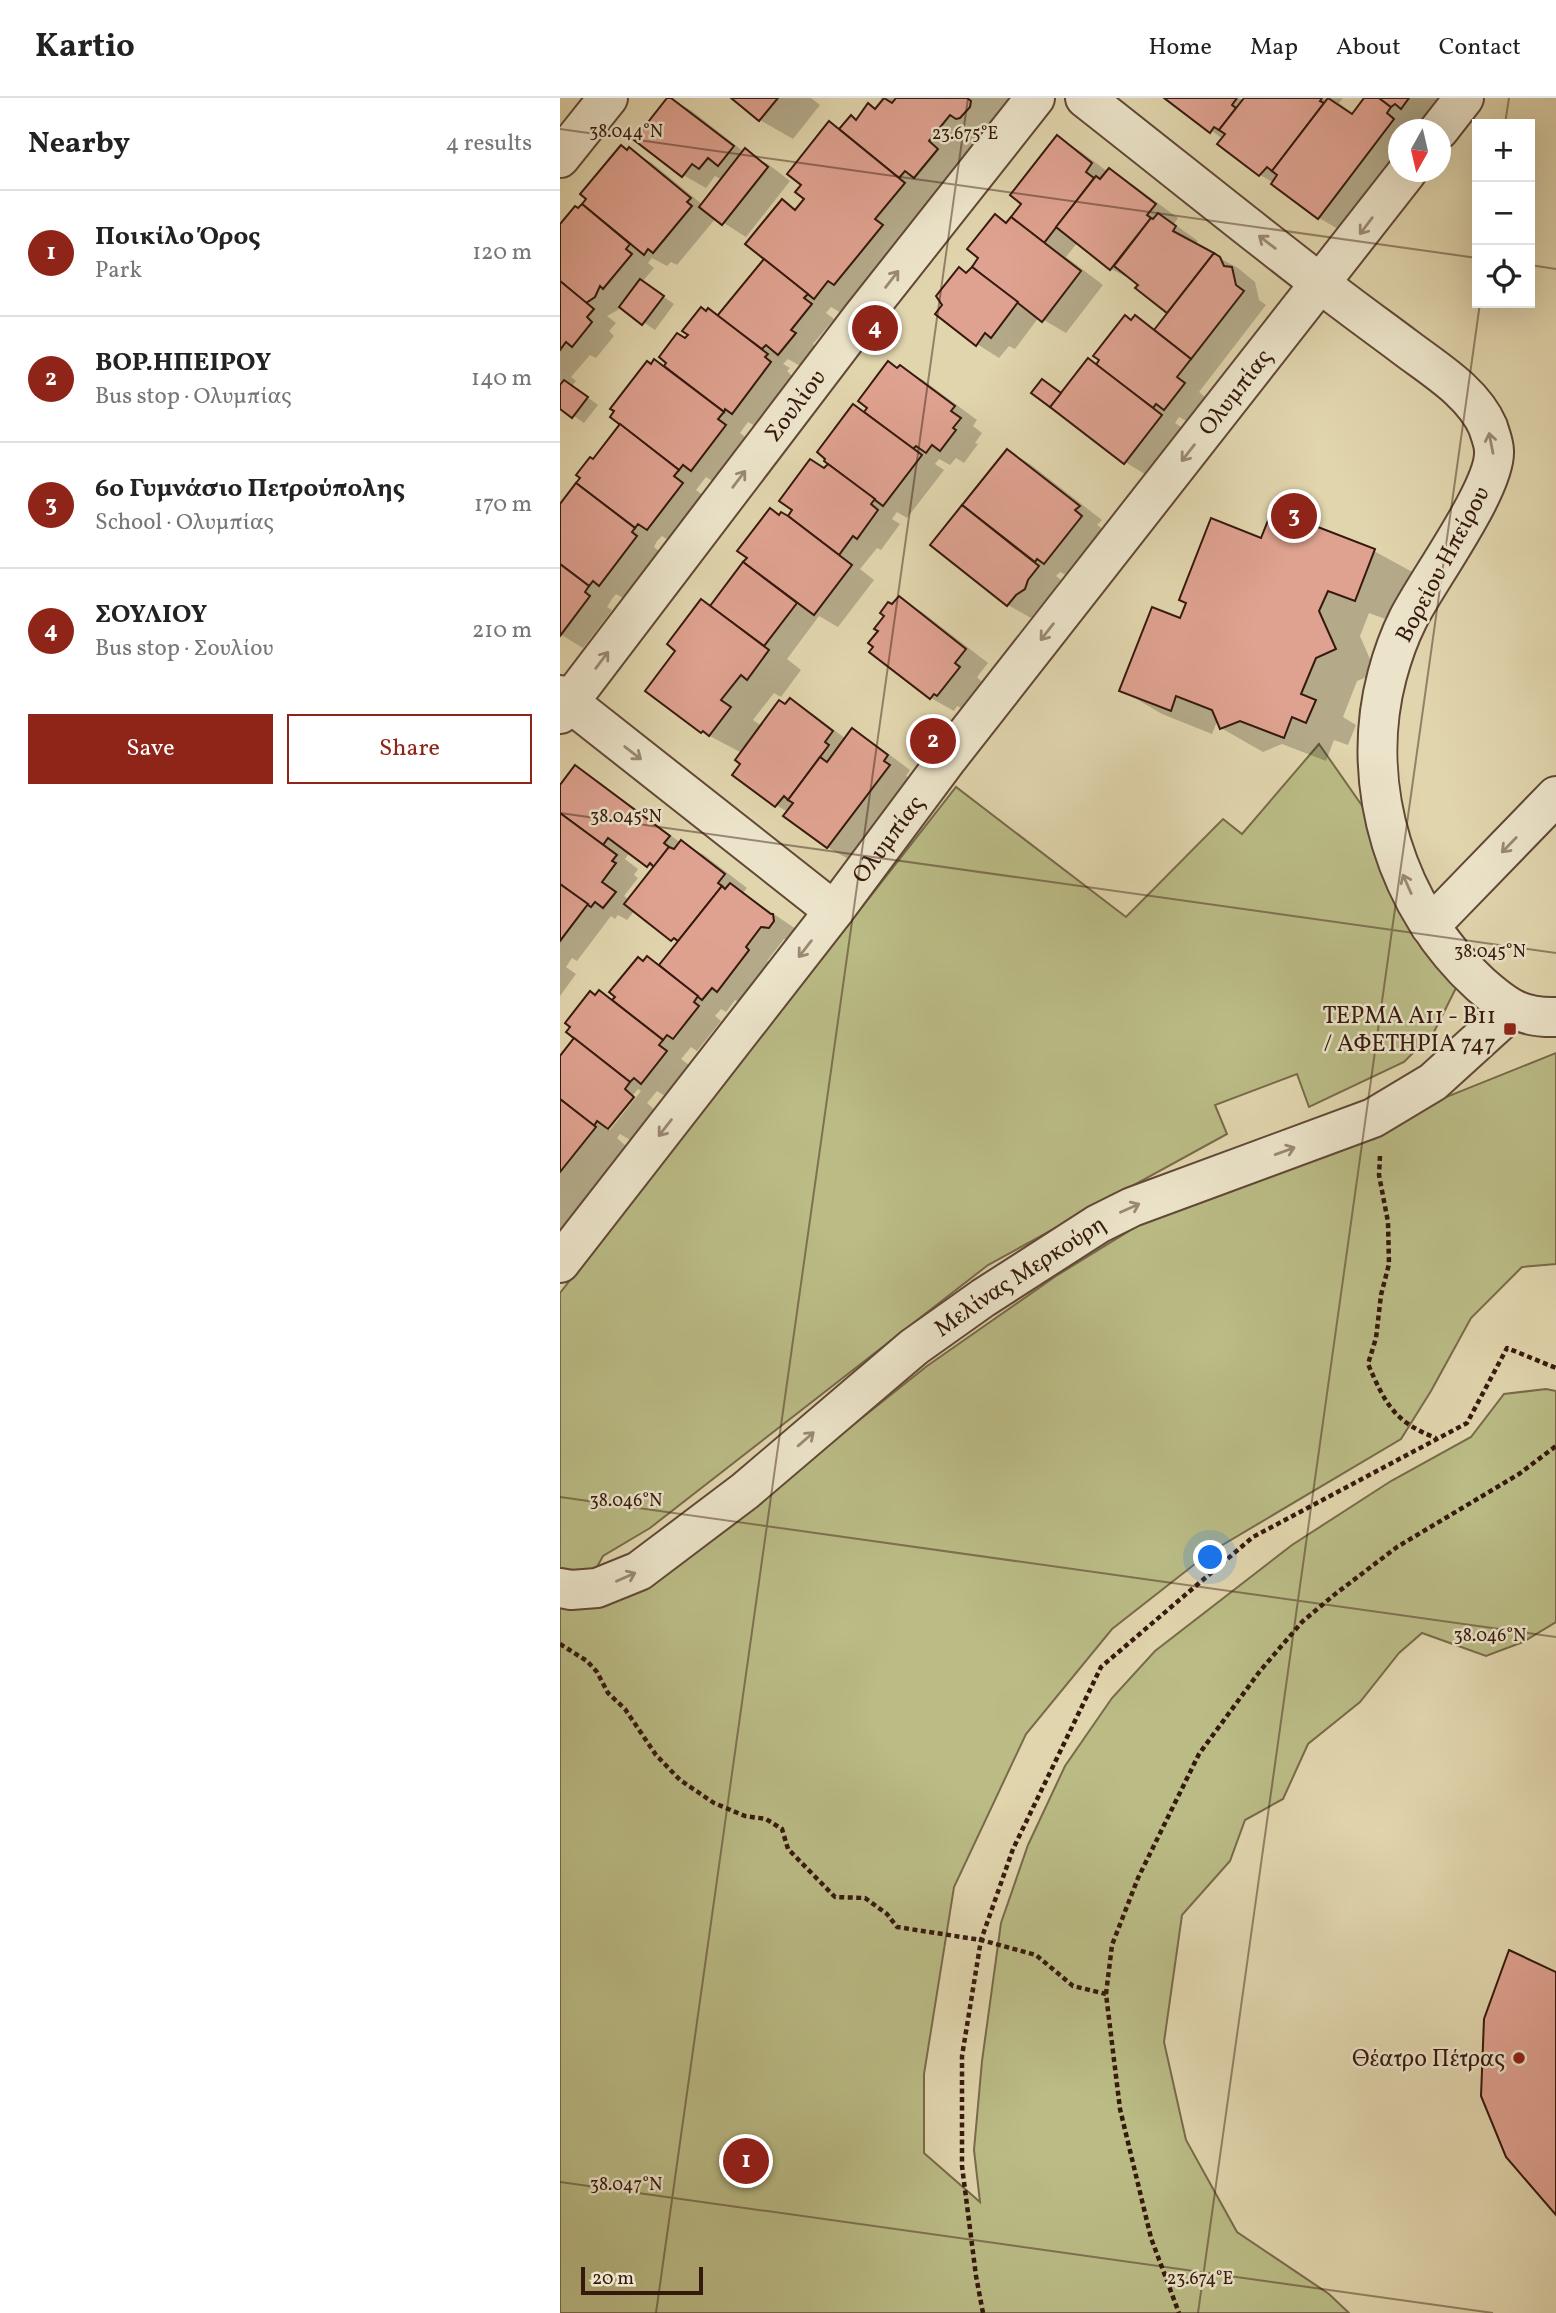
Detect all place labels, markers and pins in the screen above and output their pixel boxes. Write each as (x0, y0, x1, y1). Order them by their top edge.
pin: 4 (852, 302, 898, 354)
pin: 3 (1271, 490, 1317, 542)
pin: 2 (910, 715, 956, 767)
place label: ΤΕΡΜΑ Α11 - Β11 / ΑΦΕΤΗΡΙΑ 747 (1322, 1000, 1496, 1062)
marker: ΤΕΡΜΑ Α11 - Β11 / ΑΦΕΤΗΡΙΑ 747 (1502, 1021, 1518, 1037)
place label: Θέατρο Πέτρας (1352, 2043, 1505, 2077)
marker: Θέατρο Πέτρας (1511, 2050, 1527, 2066)
pin: 1 (723, 2135, 769, 2187)

